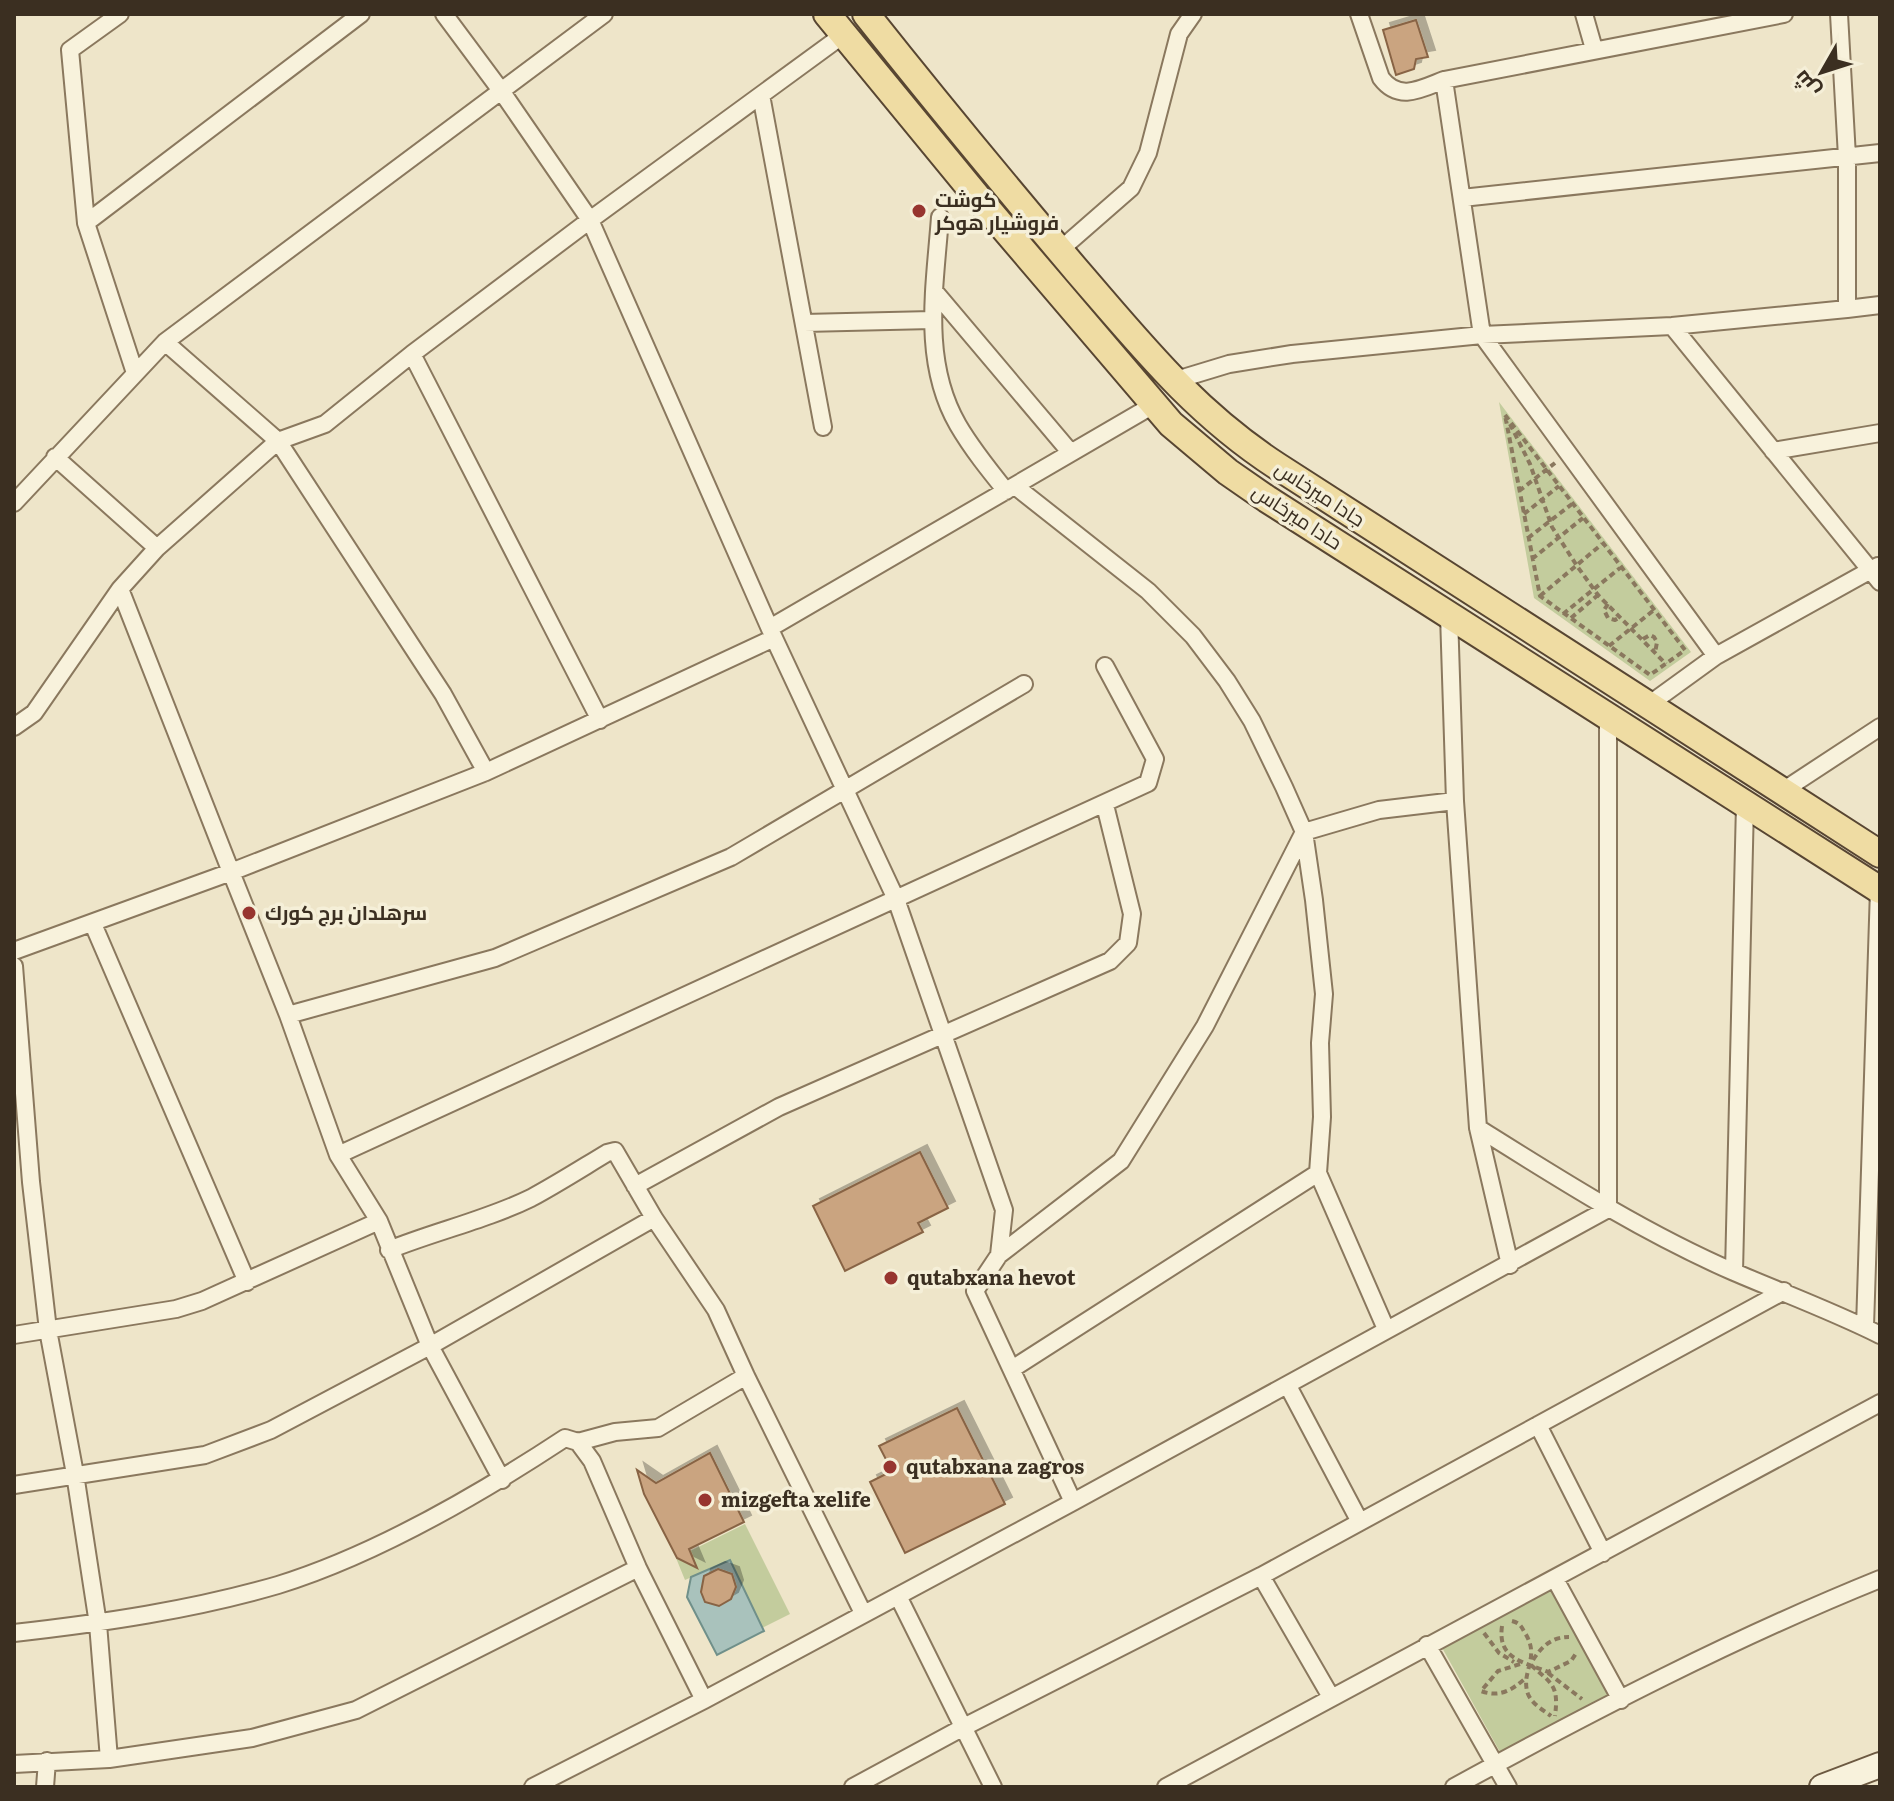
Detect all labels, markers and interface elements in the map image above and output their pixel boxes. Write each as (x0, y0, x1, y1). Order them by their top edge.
north arrow (1782, 32, 1862, 112)
text: ش (1784, 64, 1827, 107)
place label: كوشت فروشيار هوكر (934, 183, 1059, 236)
marker: كوشت فروشيار هوكر (910, 202, 928, 220)
street label: جادا ميرخاس (1270, 452, 1372, 533)
street label: حادا ميرخاس (1247, 475, 1349, 556)
place label: سرهلدان برج كورك (265, 896, 427, 927)
marker: سرهلدان برج كورك (240, 904, 258, 922)
place label: qutabxana hevot (907, 1261, 1076, 1291)
marker: qutabxana hevot (882, 1269, 900, 1287)
place label: qutabxana zagros (906, 1450, 1084, 1480)
marker: qutabxana zagros (881, 1458, 899, 1476)
place label: mizgefta xelife (721, 1483, 871, 1513)
marker: mizgefta xelife (696, 1491, 714, 1509)

